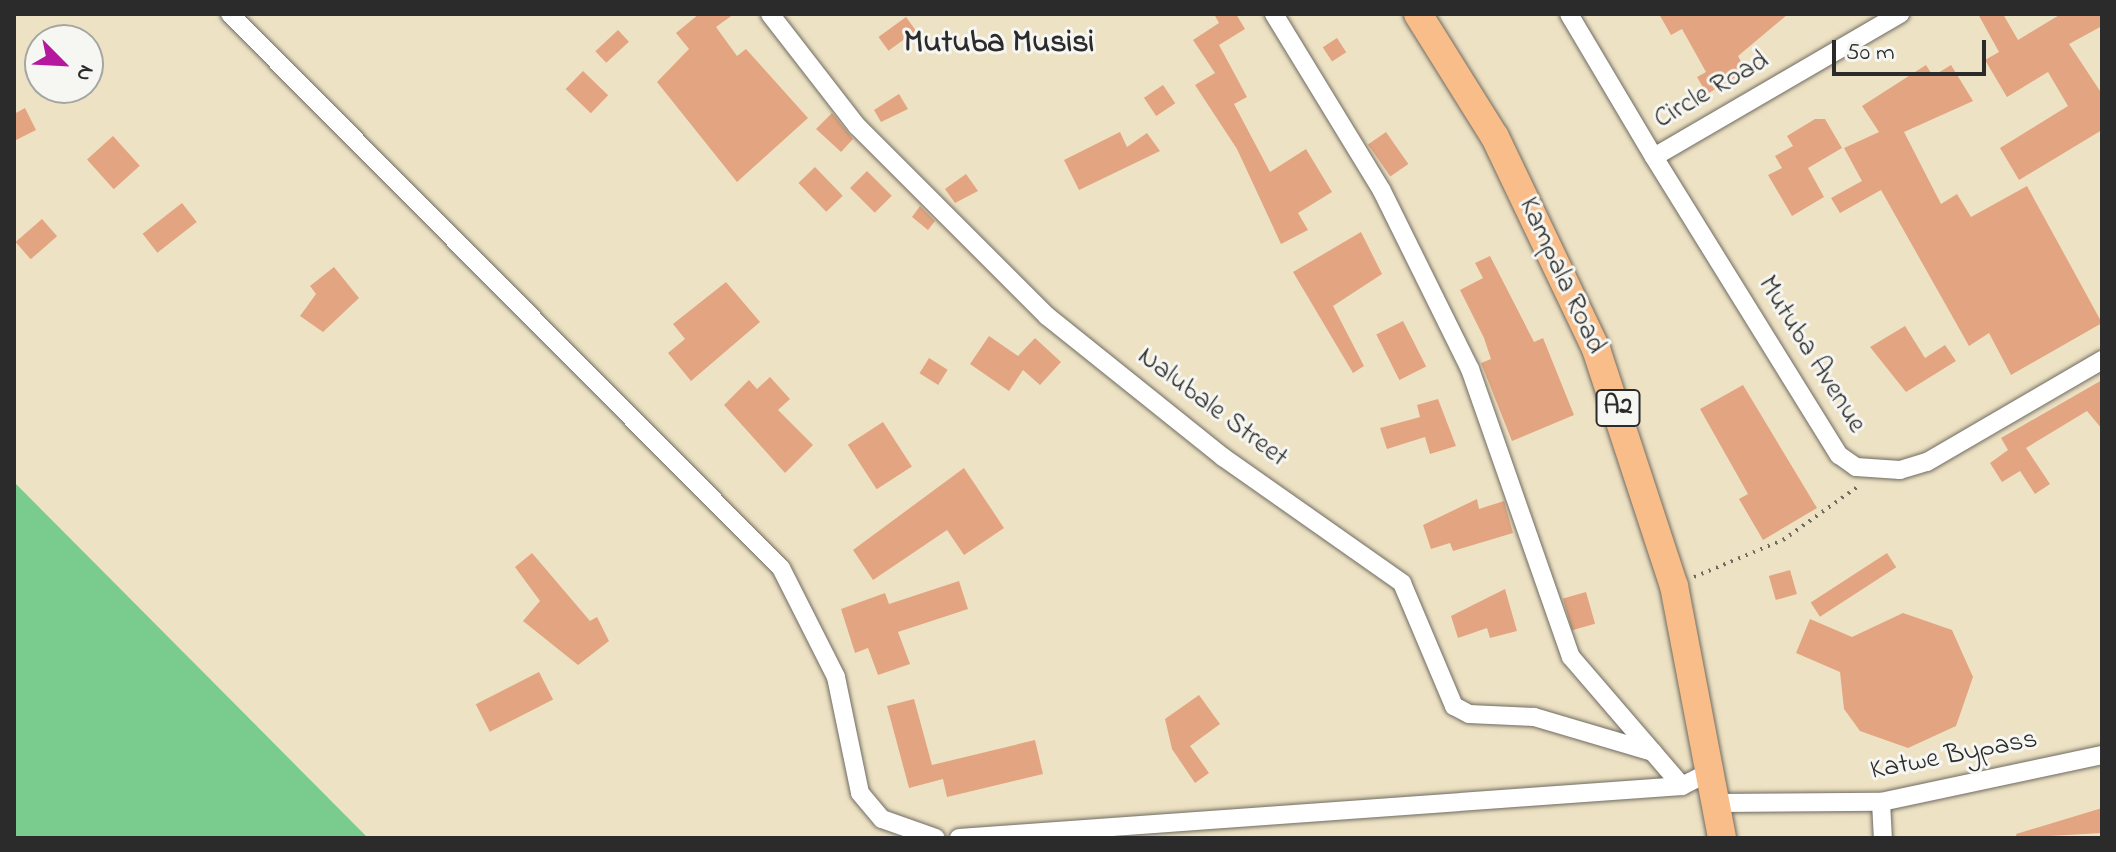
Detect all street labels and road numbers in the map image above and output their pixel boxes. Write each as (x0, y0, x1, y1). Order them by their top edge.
street label: Circle Road (1649, 45, 1775, 137)
street label: Kampala Road (1510, 193, 1612, 359)
street label: Mutuba Avenue (1749, 270, 1873, 440)
street label: Nalubale Street (1130, 341, 1294, 475)
road number: A2 (1594, 386, 1642, 430)
street label: Katwe Bypass (1868, 723, 2040, 789)

